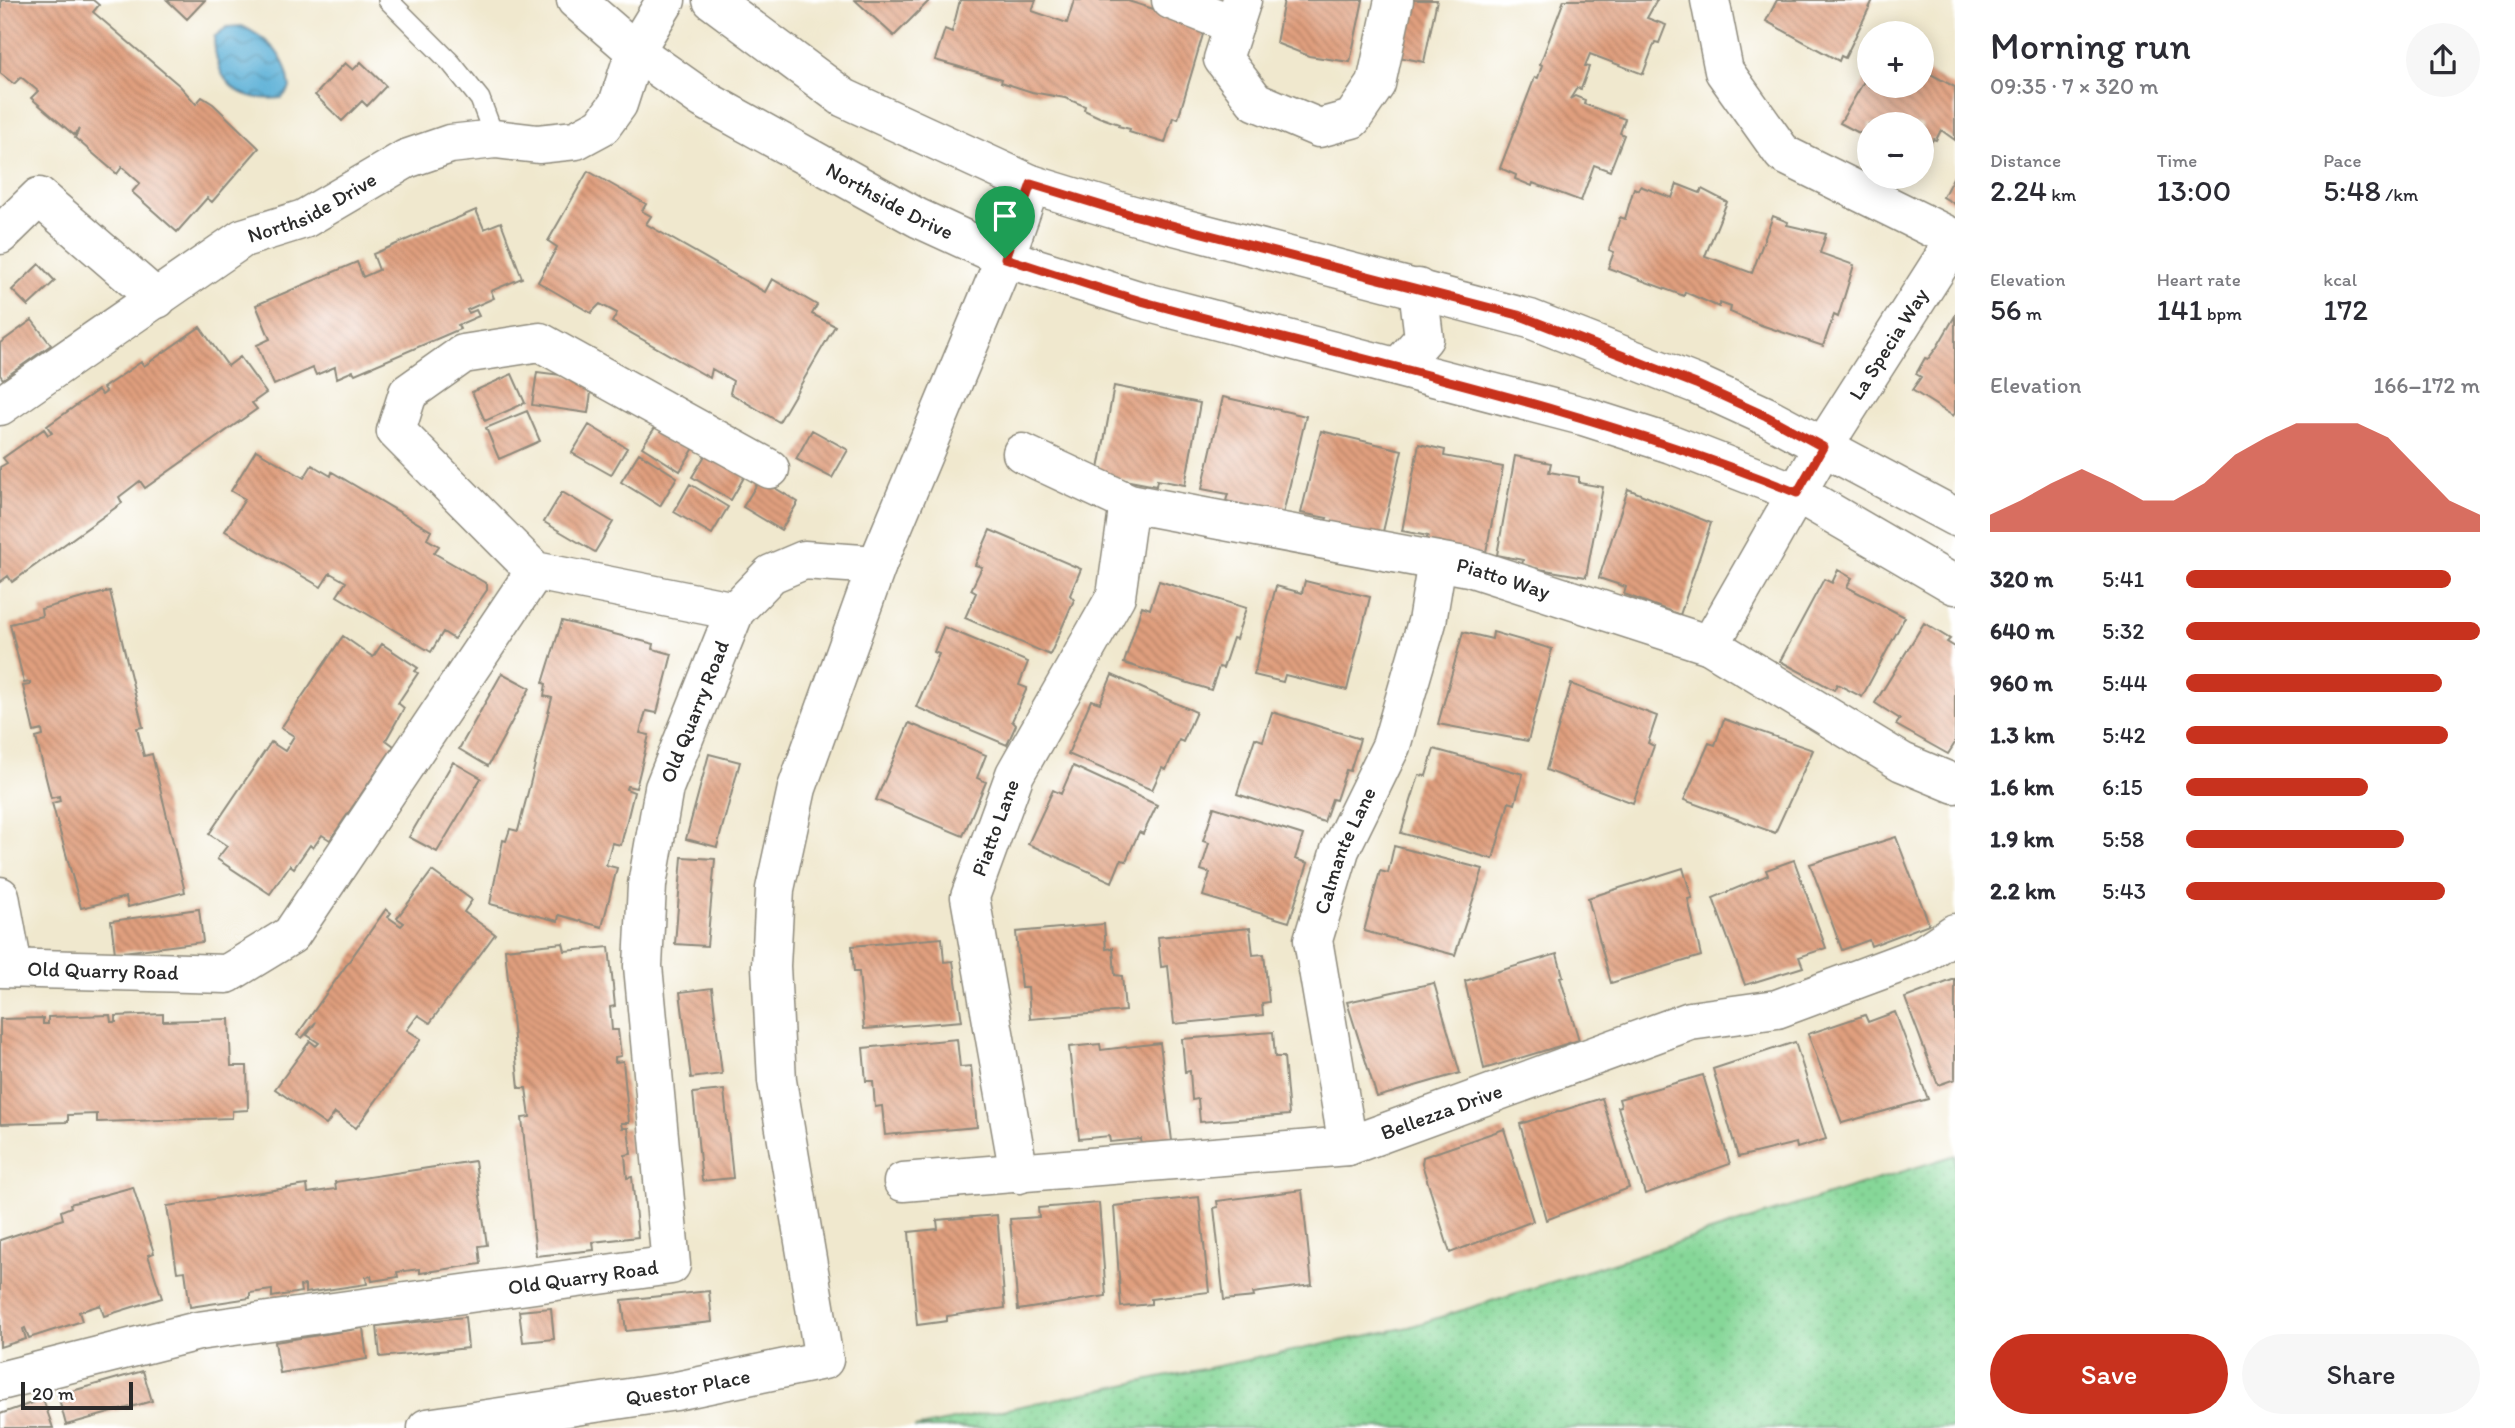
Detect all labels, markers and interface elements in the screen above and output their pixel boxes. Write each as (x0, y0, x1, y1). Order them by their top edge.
map controls (1857, 21, 1934, 189)
button: + (1857, 21, 1934, 98)
text: Morning run (1990, 23, 2191, 69)
button: share (2406, 23, 2480, 97)
text: 09:35 · 7 × 320 m (1990, 72, 2159, 100)
button: − (1857, 112, 1934, 189)
text: Distance (1990, 149, 2061, 172)
text: Time (2157, 149, 2197, 172)
text: Pace (2323, 149, 2361, 172)
street label: Northside Drive (822, 157, 957, 245)
street label: Northside Drive (244, 166, 381, 248)
text: 2.24 (1990, 172, 2047, 209)
text: 13:00 (2157, 172, 2231, 209)
text: 5:48 (2323, 172, 2381, 209)
text: km (2047, 183, 2076, 206)
text: /km (2381, 183, 2418, 206)
pin (975, 186, 1035, 258)
icon: arrive (986, 197, 1024, 235)
text: Elevation (1990, 268, 2066, 291)
text: Heart rate (2157, 268, 2241, 291)
text: kcal (2323, 268, 2357, 291)
street label: La Specia Way (1843, 283, 1933, 405)
text: 56 (1990, 291, 2022, 328)
text: 141 (2157, 291, 2203, 328)
text: 172 (2323, 291, 2368, 328)
text: m (2022, 302, 2042, 325)
text: bpm (2203, 302, 2242, 325)
text: Elevation (1990, 371, 2081, 399)
text: 166–172 m (2373, 371, 2480, 399)
street label: Piatto Way (1455, 552, 1553, 604)
text: 320 m (1990, 565, 2053, 593)
text: 5:41 (2102, 565, 2144, 593)
text: 640 m (1990, 617, 2055, 645)
text: 5:32 (2102, 617, 2144, 645)
street label: Old Quarry Road (654, 636, 734, 786)
text: 960 m (1990, 669, 2053, 697)
text: 5:44 (2102, 669, 2147, 697)
text: 1.3 km (1990, 721, 2054, 749)
text: 5:42 (2102, 721, 2146, 749)
text: 1.6 km (1990, 773, 2054, 801)
text: 6:15 (2102, 773, 2143, 801)
street label: Piatto Lane (966, 776, 1024, 880)
street label: Calmante Lane (1308, 783, 1381, 917)
text: 1.9 km (1990, 825, 2054, 853)
text: 5:58 (2102, 825, 2144, 853)
text: 2.2 km (1990, 877, 2055, 905)
text: 5:43 (2102, 877, 2146, 905)
street label: Old Quarry Road (27, 956, 180, 985)
street label: Bellezza Drive (1377, 1078, 1506, 1145)
street label: Old Quarry Road (506, 1254, 660, 1300)
button: Save (1990, 1334, 2228, 1414)
button: Share (2242, 1334, 2480, 1414)
street label: Questor Place (624, 1363, 752, 1410)
scale bar (21, 1379, 133, 1411)
text: 20 m (32, 1382, 74, 1405)

